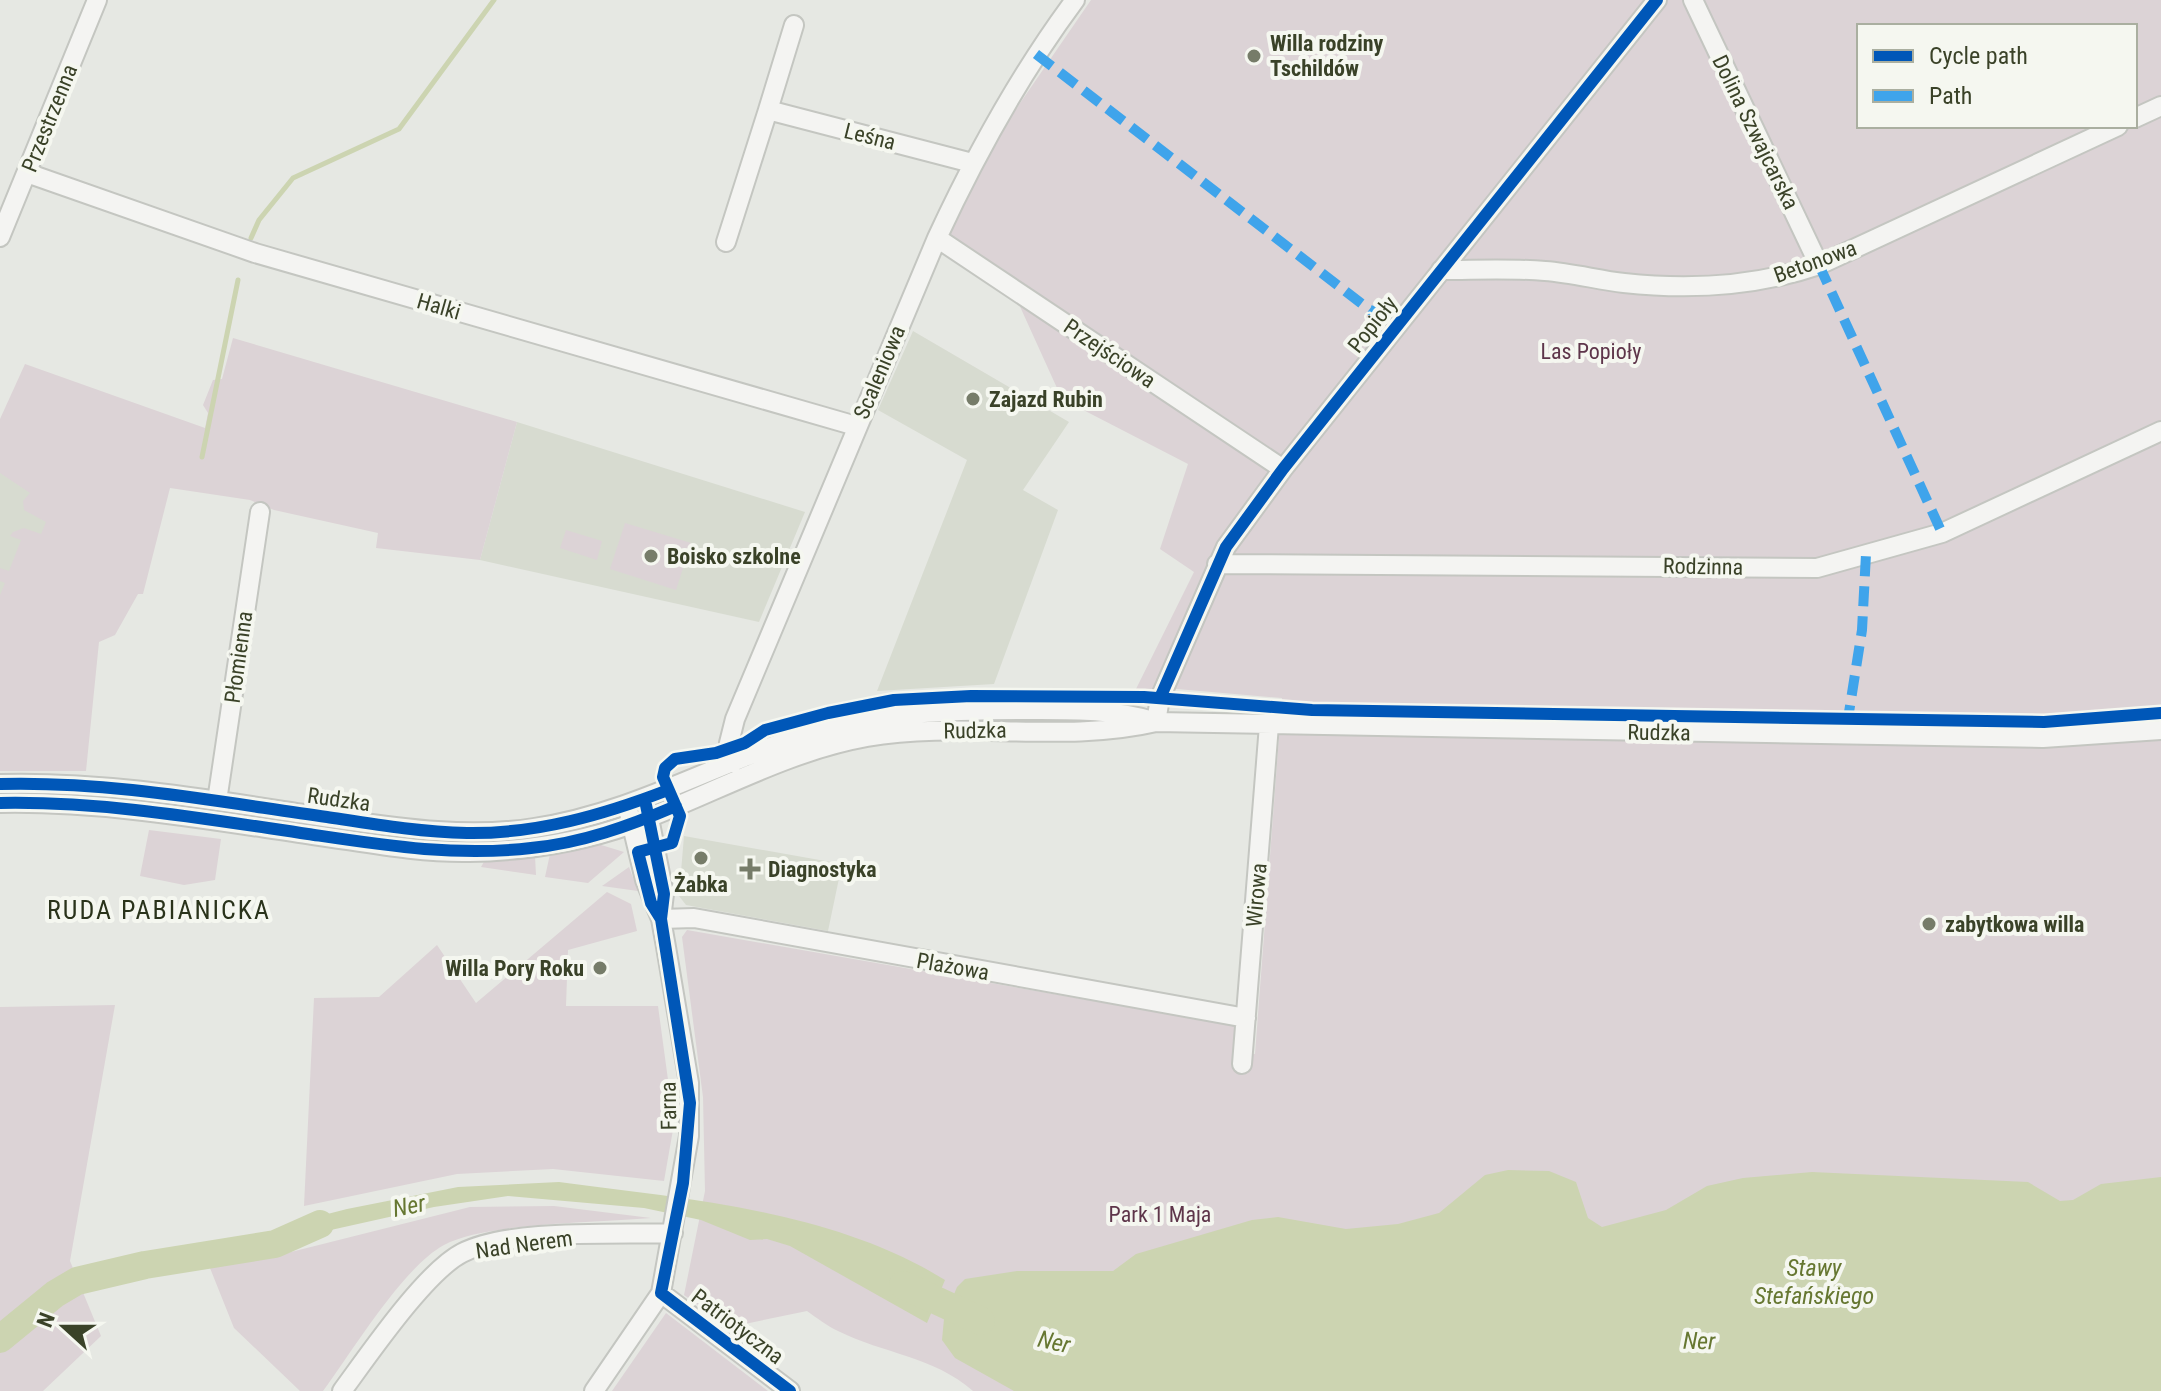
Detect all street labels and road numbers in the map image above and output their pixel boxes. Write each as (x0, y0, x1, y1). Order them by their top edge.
street label: Dolina Szwajcarska (1707, 51, 1804, 213)
street label: Przestrzenna (17, 61, 82, 176)
street label: Leśna (842, 118, 898, 155)
street label: Betonowa (1770, 235, 1860, 288)
street label: Halki (414, 288, 464, 325)
street label: Popioły (1343, 291, 1402, 358)
street label: Przejściowa (1059, 314, 1160, 393)
street label: Scaleniowa (849, 322, 910, 423)
street label: Rodzinna (1663, 553, 1743, 580)
street label: Płomienna (220, 610, 257, 705)
street label: Rudzka (943, 717, 1007, 744)
street label: Rudzka (1627, 719, 1691, 746)
street label: Rudzka (306, 783, 372, 816)
street label: Wirowa (1241, 862, 1272, 928)
street label: Plażowa (915, 948, 991, 985)
street label: Farna (656, 1081, 681, 1131)
street label: Nad Nerem (474, 1225, 574, 1264)
street label: Patriotyczna (687, 1284, 789, 1369)

